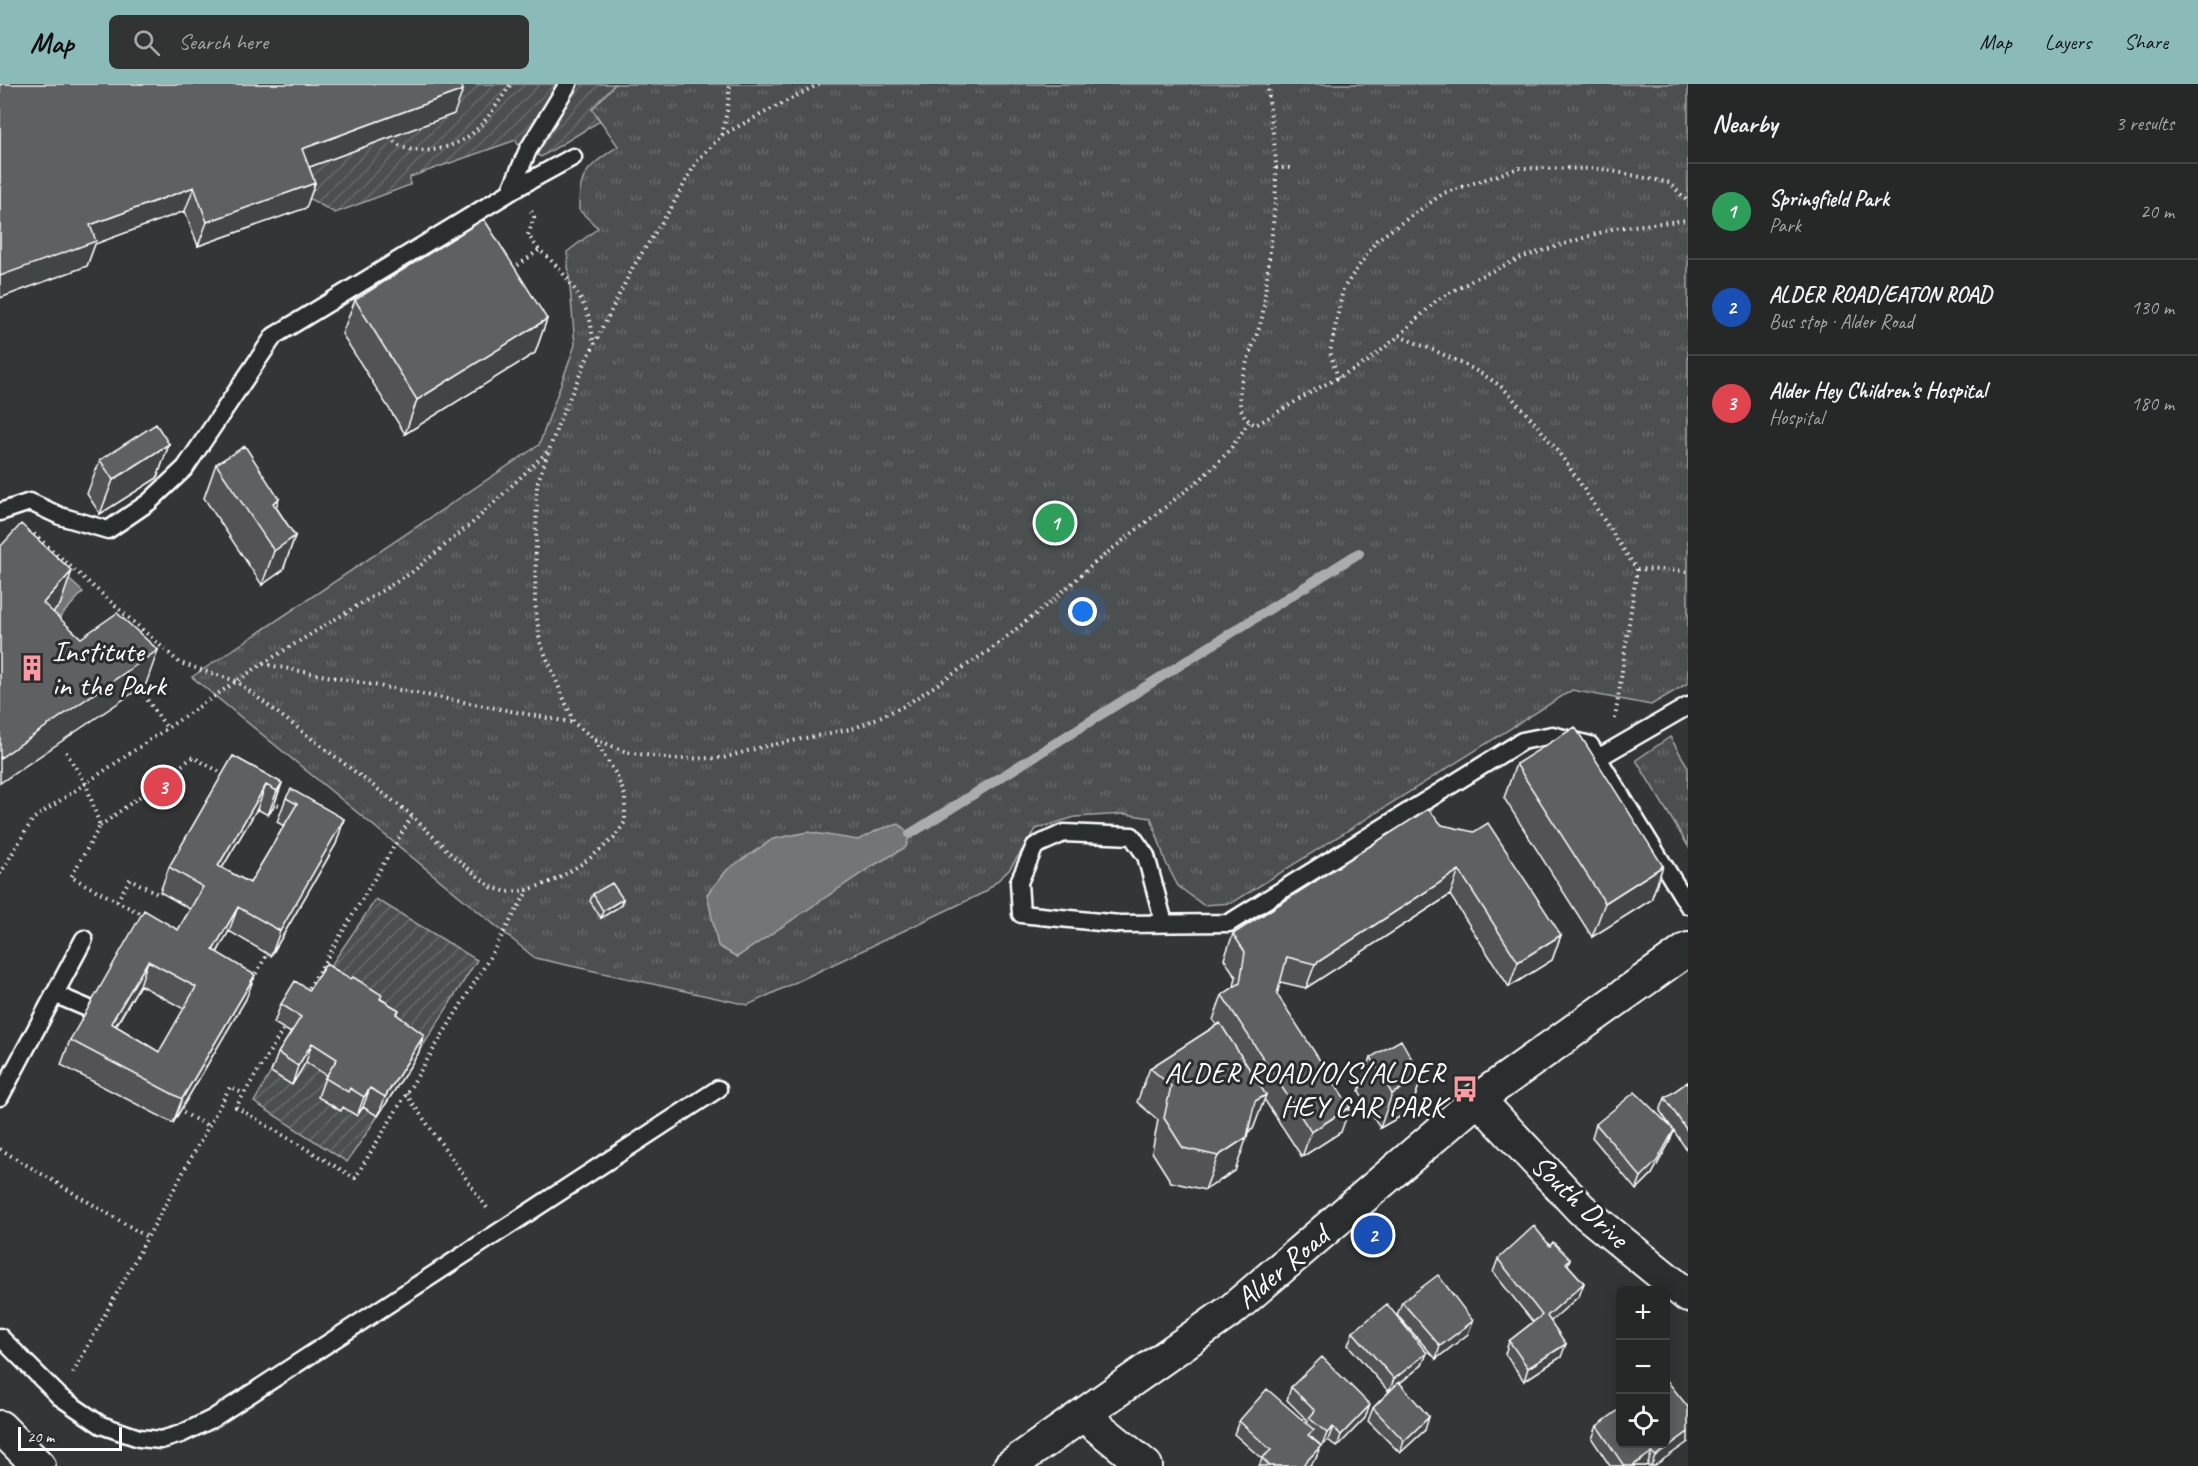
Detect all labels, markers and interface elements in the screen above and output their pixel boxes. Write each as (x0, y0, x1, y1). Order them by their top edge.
search box (109, 15, 529, 69)
text: Map (30, 25, 73, 60)
icon: search (130, 26, 163, 59)
text: Search here (178, 28, 268, 56)
text: Map (1979, 29, 2012, 55)
text: Layers (2045, 29, 2091, 55)
text: Share (2124, 29, 2168, 55)
text: Nearby (1712, 107, 1777, 140)
text: 3 results (2115, 111, 2174, 136)
text: Springfield Park (1769, 185, 1889, 213)
text: 1 (1727, 199, 1736, 224)
text: 20 m (2140, 199, 2174, 224)
text: Park (1769, 213, 1801, 238)
text: ALDER ROAD/EATON ROAD (1769, 281, 1992, 309)
text: 2 (1727, 295, 1736, 320)
text: 130 m (2131, 295, 2174, 320)
text: Bus stop · Alder Road (1769, 309, 1913, 334)
text: Alder Hey Children's Hospital (1769, 377, 1987, 405)
text: 3 (1727, 391, 1736, 416)
text: 180 m (2131, 391, 2174, 416)
text: Hospital (1769, 405, 1824, 430)
pin: 1 (1036, 500, 1074, 546)
your location (1068, 597, 1097, 626)
place label: Institute in the Park (52, 632, 168, 704)
building icon: Institute in the Park (17, 653, 47, 683)
pin: 3 (144, 764, 182, 810)
place label: ALDER ROAD/O/S/ALDER HEY CAR PARK (1164, 1053, 1451, 1125)
bus stop icon: ALDER ROAD/O/S/ALDER HEY CAR PARK (1450, 1074, 1480, 1104)
street label: South Drive (1523, 1146, 1639, 1257)
pin: 2 (1354, 1212, 1392, 1258)
street label: Alder Road (1228, 1214, 1340, 1317)
map controls (1616, 1286, 1670, 1448)
button: + (1616, 1286, 1670, 1340)
button: − (1616, 1340, 1670, 1394)
button: locate (1616, 1394, 1670, 1448)
scale bar (18, 1424, 122, 1452)
text: 20 m (27, 1427, 54, 1447)

